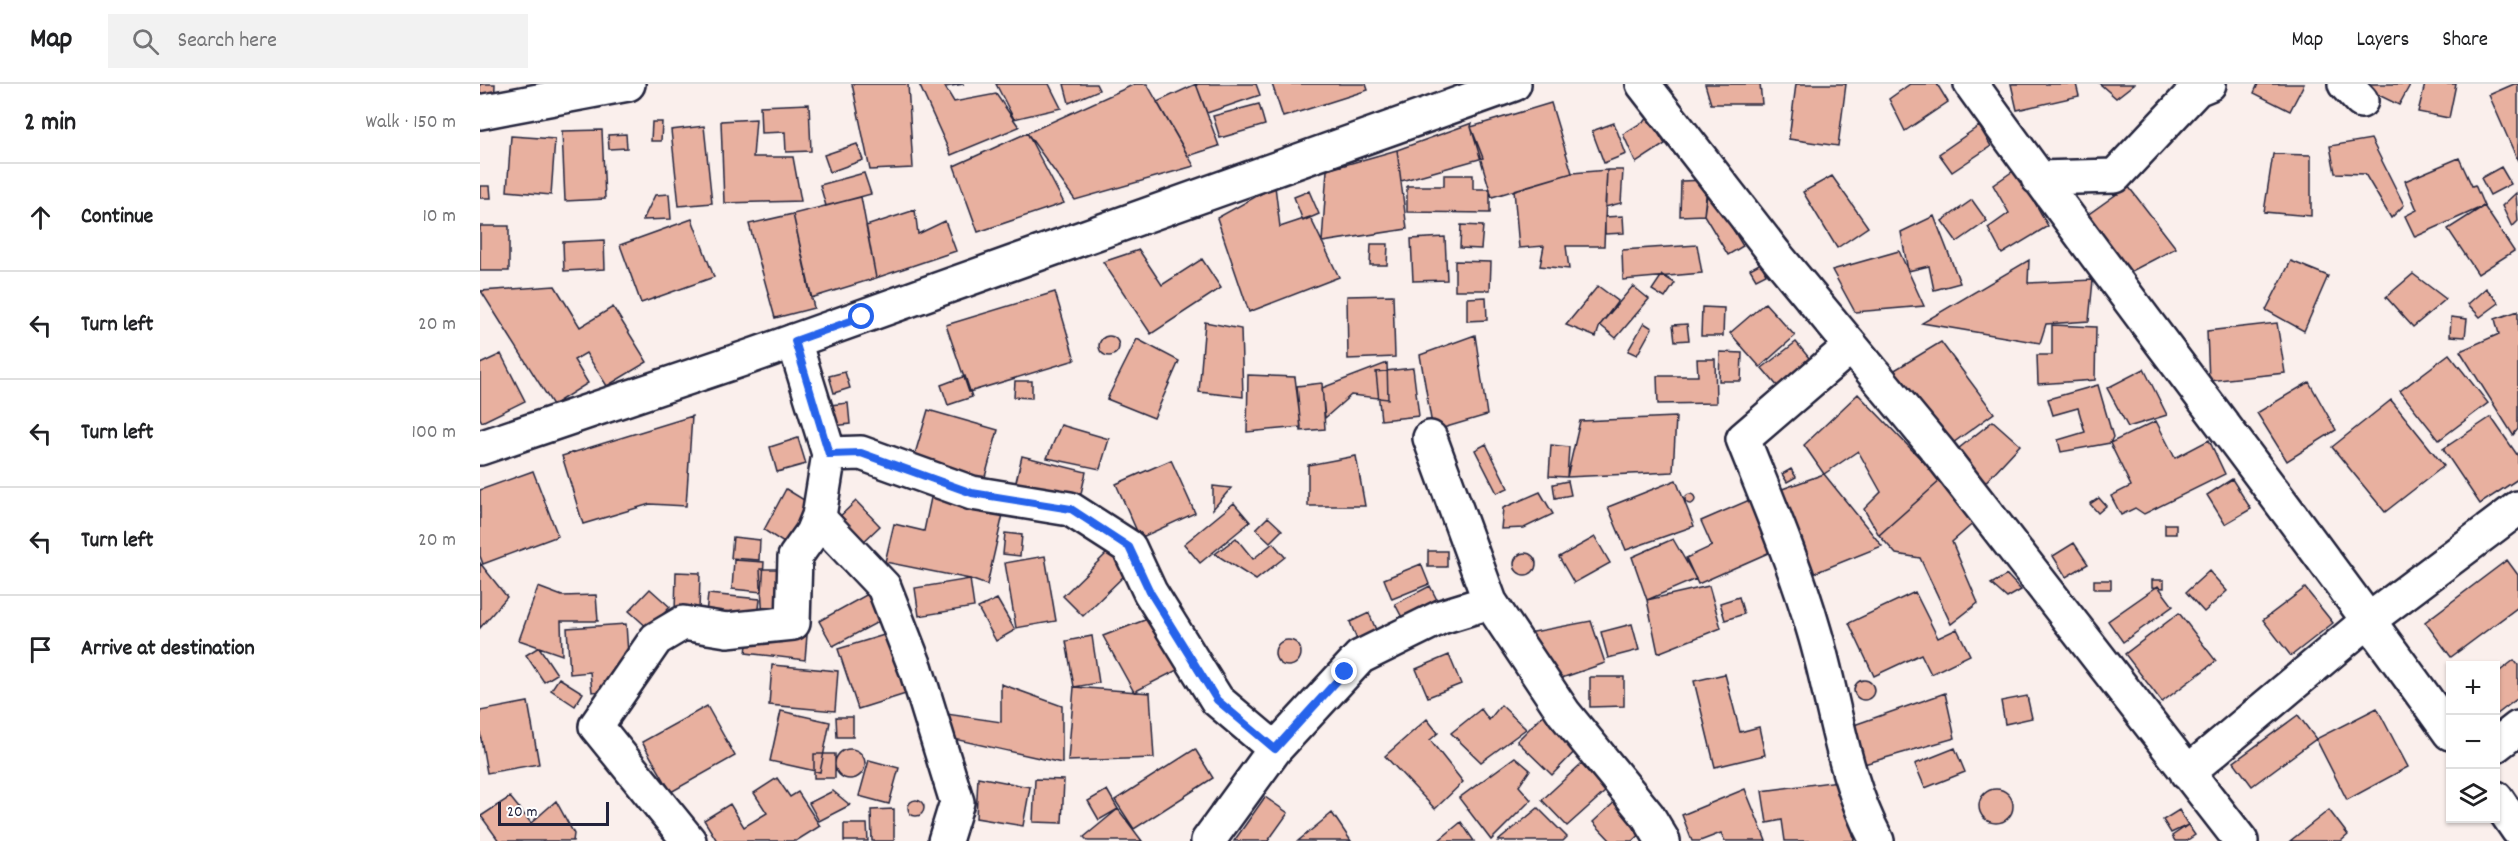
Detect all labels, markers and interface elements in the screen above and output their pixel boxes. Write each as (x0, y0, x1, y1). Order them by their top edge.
search box (108, 14, 528, 68)
text: Map (30, 21, 72, 61)
icon: search (129, 25, 162, 58)
text: Search here (177, 26, 277, 57)
text: Map (2292, 26, 2323, 56)
text: Layers (2356, 26, 2409, 56)
text: Share (2442, 26, 2488, 56)
text: 2 min (24, 105, 76, 142)
text: Walk · 150 m (366, 109, 456, 137)
icon: ahead (24, 201, 57, 234)
text: Continue (81, 202, 153, 233)
text: 10 m (422, 203, 456, 231)
route start (848, 303, 874, 329)
icon: left (24, 309, 57, 342)
text: Turn left (81, 310, 153, 341)
text: 20 m (418, 311, 456, 339)
icon: left (24, 417, 57, 450)
text: Turn left (81, 418, 153, 449)
text: 100 m (412, 419, 456, 447)
icon: left (24, 525, 57, 558)
text: Turn left (81, 526, 153, 557)
text: 20 m (418, 527, 456, 555)
icon: arrive (24, 633, 57, 666)
text: Arrive at destination (81, 634, 255, 665)
route end (1331, 658, 1357, 684)
map controls (2446, 661, 2500, 823)
button: + (2446, 661, 2500, 715)
button: − (2446, 715, 2500, 769)
button: layers (2446, 769, 2500, 823)
scale bar (498, 799, 609, 826)
text: 20 m (507, 801, 537, 824)

